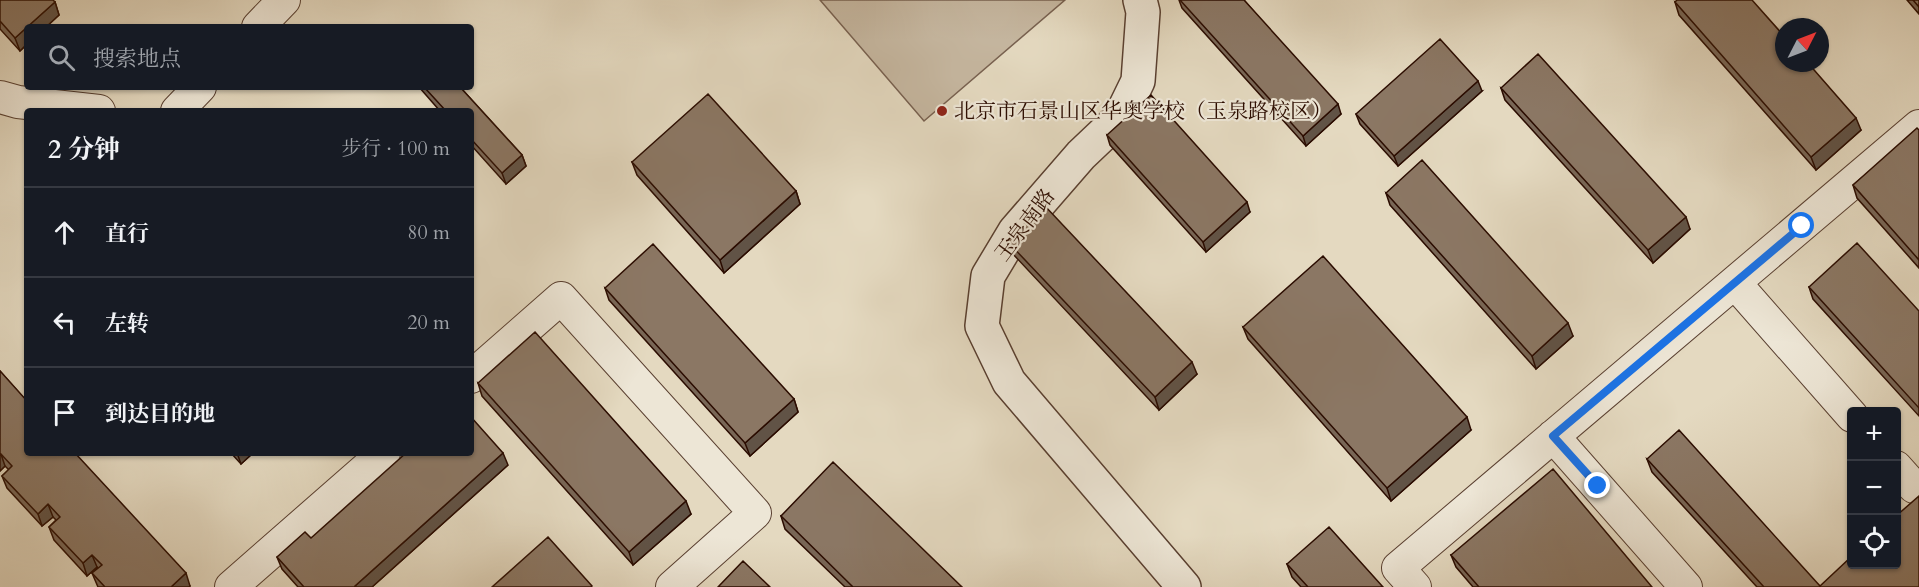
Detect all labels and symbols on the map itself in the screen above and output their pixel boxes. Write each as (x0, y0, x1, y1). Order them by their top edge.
north arrow (1775, 18, 1829, 72)
place label: 北京市石景山区华奥学校（玉泉路校区） (954, 97, 1332, 126)
marker: 北京市石景山区华奥学校（玉泉路校区） (935, 104, 949, 118)
street label: 玉泉南路 (988, 183, 1062, 267)
route start (1788, 212, 1814, 238)
route end (1584, 472, 1610, 498)

